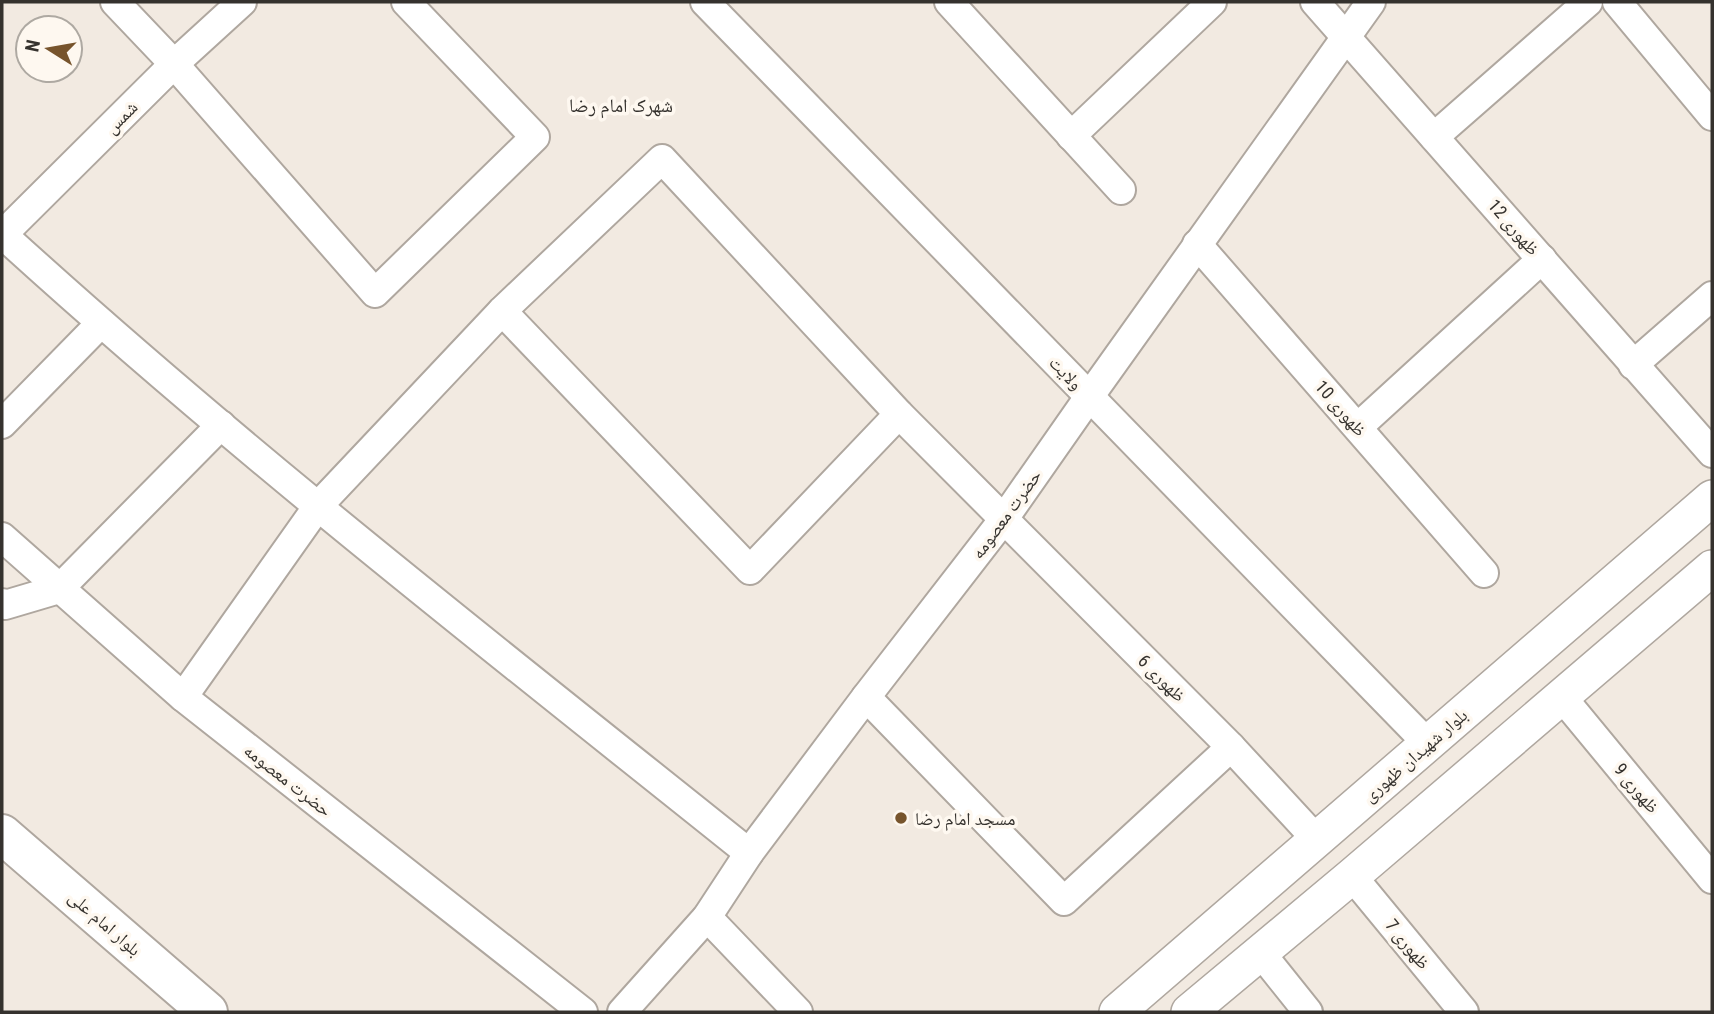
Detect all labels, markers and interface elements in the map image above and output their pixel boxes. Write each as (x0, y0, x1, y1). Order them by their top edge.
north arrow (14, 14, 84, 84)
text: N (20, 38, 45, 54)
district label: شهرک امام رضا (569, 94, 673, 119)
street label: شمس (100, 96, 142, 138)
street label: ظهوری 12 (1483, 195, 1544, 260)
street label: ولایت (1045, 352, 1087, 394)
street label: ظهوری 10 (1310, 376, 1371, 441)
street label: حضرت معصومه (967, 465, 1045, 563)
street label: ظهوری 6 (1133, 650, 1190, 707)
street label: بلوار شهیدان ظهوری (1359, 704, 1472, 807)
street label: حضرت معصومه (240, 739, 336, 821)
street label: ظهوری 9 (1609, 759, 1664, 818)
place label: مسجد امام رضا (915, 808, 1015, 831)
marker: مسجد امام رضا (893, 810, 909, 826)
street label: بلوار امام علی (63, 886, 146, 962)
street label: ظهوری 7 (1381, 915, 1434, 974)

